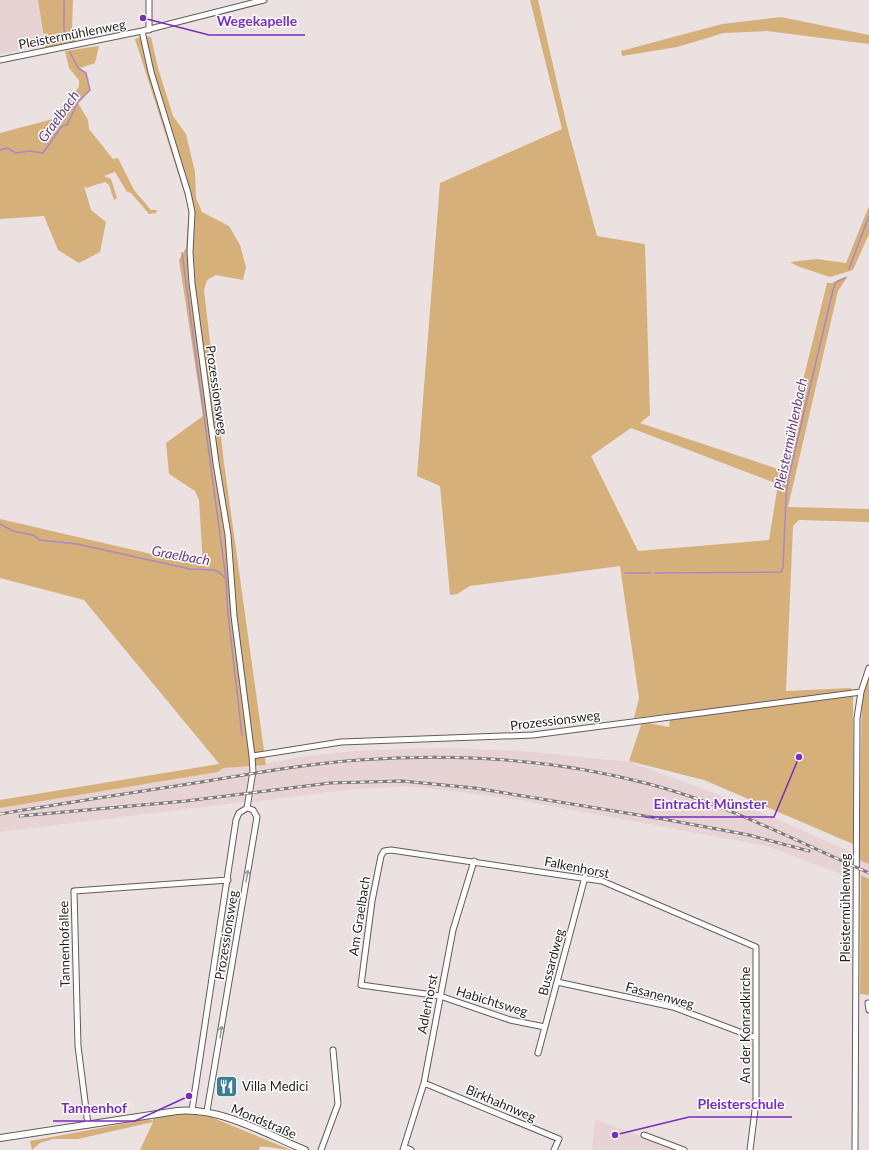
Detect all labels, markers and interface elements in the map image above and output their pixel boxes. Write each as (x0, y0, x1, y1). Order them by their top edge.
callout: Wegekapelle (209, 9, 305, 35)
text: Wegekapelle (217, 12, 298, 29)
street label: Pleistermühlenweg (17, 16, 127, 52)
water label: Graelbach (34, 87, 82, 145)
street label: Prozessionsweg (203, 344, 231, 436)
water label: Pleistermühlenbach (770, 376, 810, 492)
water label: Graelbach (150, 541, 212, 569)
street label: Prozessionsweg (509, 707, 601, 733)
callout: Eintracht Münster (645, 791, 774, 817)
text: Eintracht Münster (654, 795, 767, 812)
street label: Falkenhorst (543, 853, 611, 881)
street label: Pleistermühlenweg (837, 853, 853, 962)
one-way arrow (243, 870, 251, 883)
street label: Am Graelbach (345, 875, 373, 957)
street label: Prozessionsweg (211, 889, 241, 981)
street label: Tannenhofallee (55, 900, 73, 987)
street label: Bussardweg (534, 927, 568, 997)
street label: An der Konradkirche (737, 966, 753, 1083)
street label: Adlerhorst (413, 973, 441, 1035)
street label: Fasanenweg (624, 978, 696, 1012)
street label: Habichtsweg (454, 983, 530, 1020)
one-way arrow (217, 1026, 225, 1039)
restaurant icon: Villa Medici (213, 1073, 239, 1099)
place label: Villa Medici (242, 1078, 308, 1094)
street label: Birkhahnweg (464, 1081, 539, 1125)
callout: Pleisterschule (689, 1091, 792, 1117)
callout: Tannenhof (53, 1095, 135, 1121)
text: Pleisterschule (698, 1095, 785, 1112)
text: Tannenhof (61, 1099, 127, 1116)
street label: Mondstraße (229, 1100, 299, 1142)

